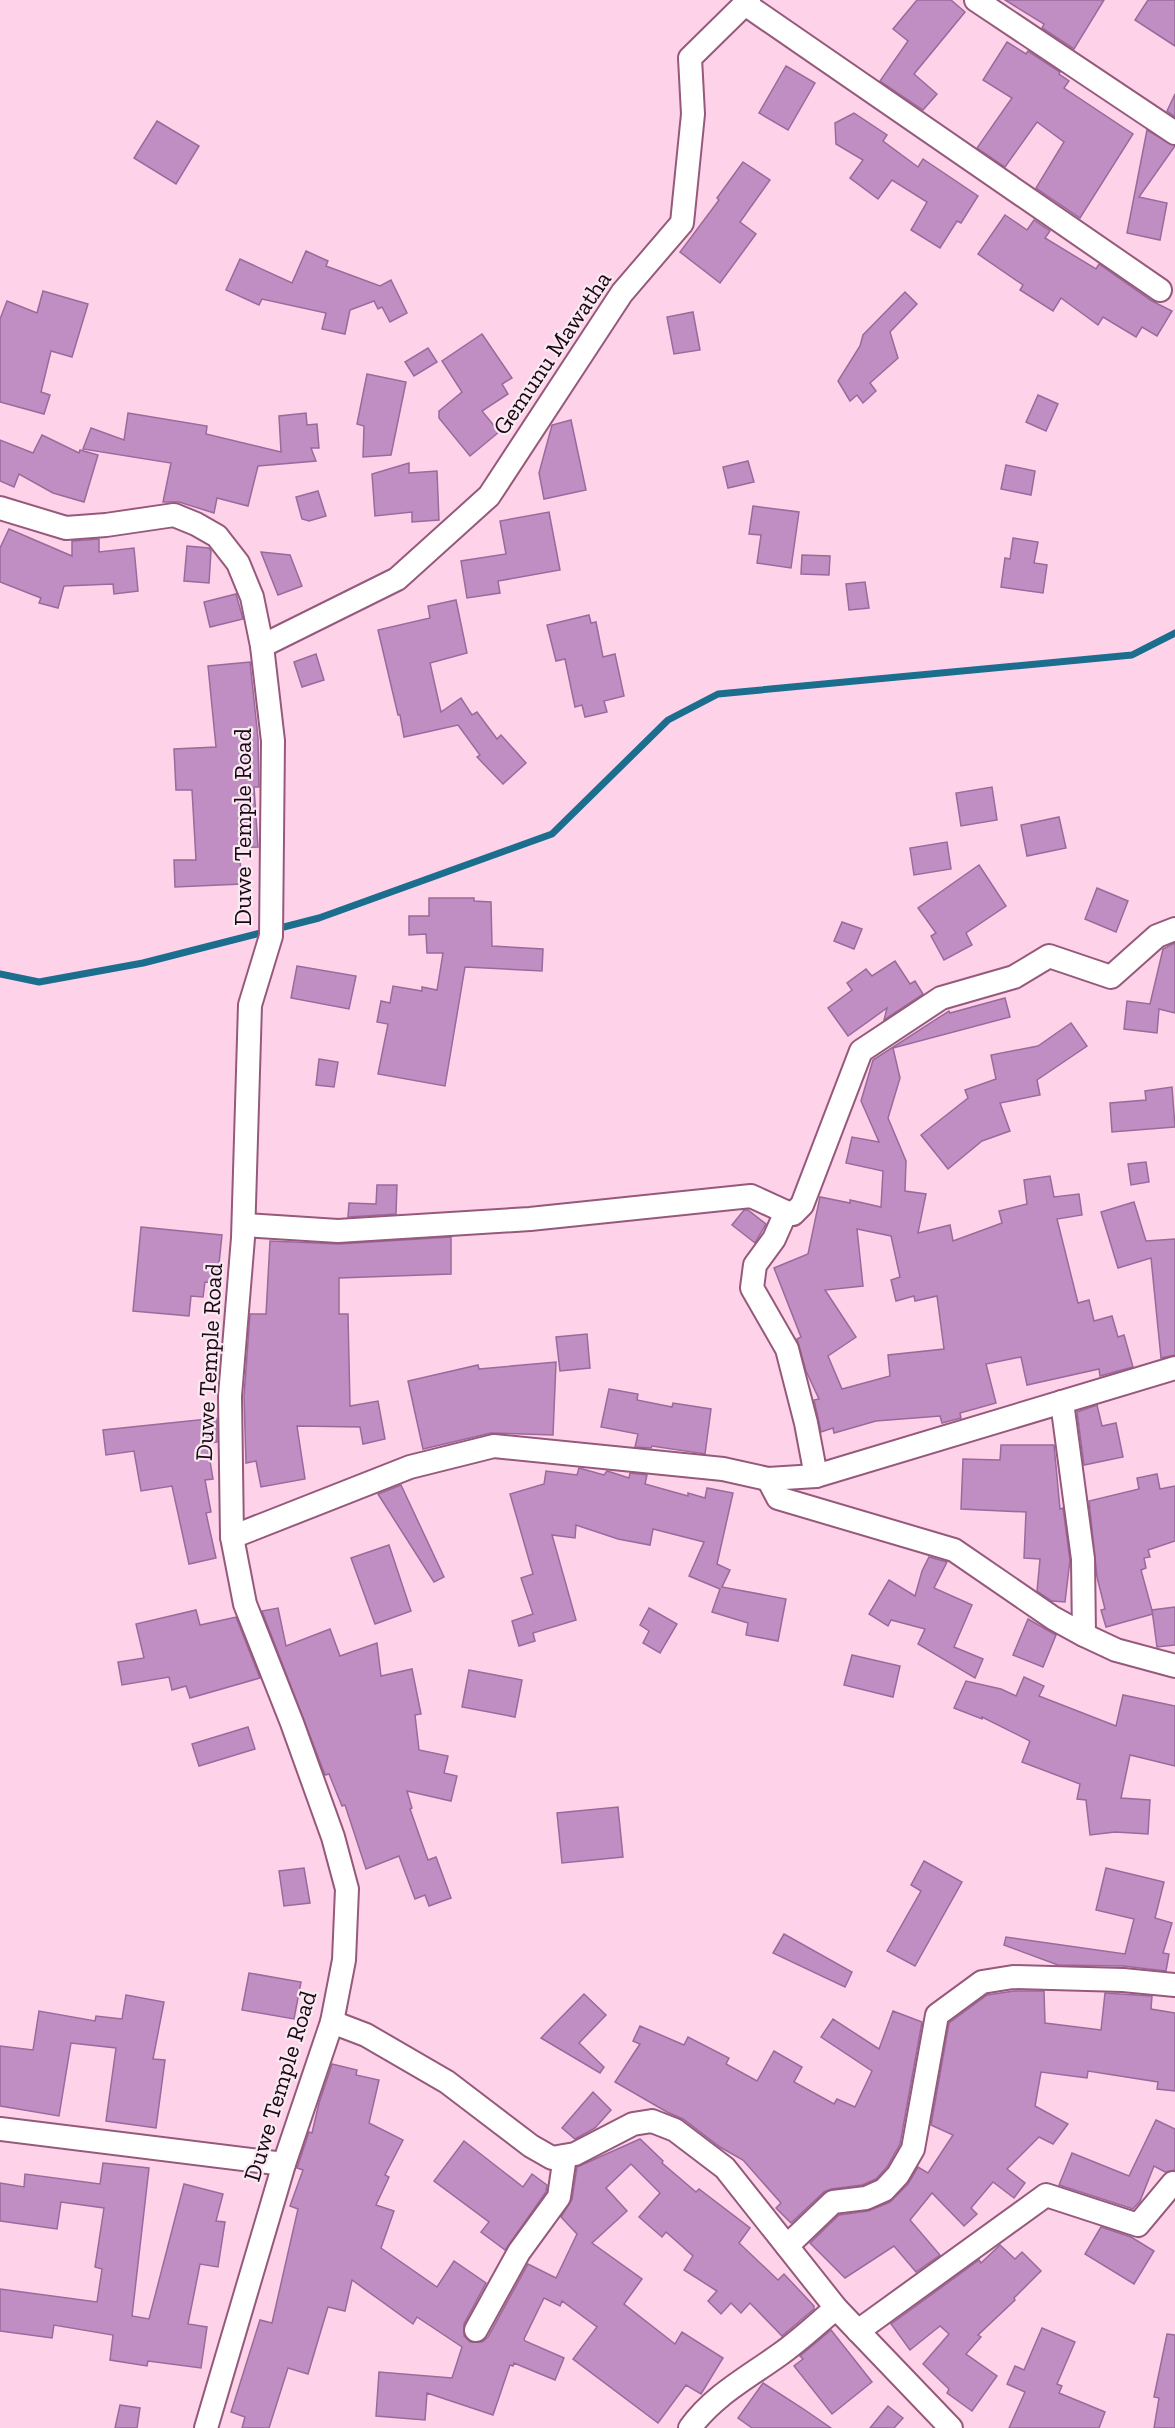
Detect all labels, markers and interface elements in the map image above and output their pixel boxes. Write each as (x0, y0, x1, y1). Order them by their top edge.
street label: Gemunu Mawatha (486, 265, 617, 440)
street label: Duwe Temple Road (228, 728, 257, 926)
street label: Duwe Temple Road (189, 1262, 228, 1461)
street label: Duwe Temple Road (237, 1987, 322, 2185)

